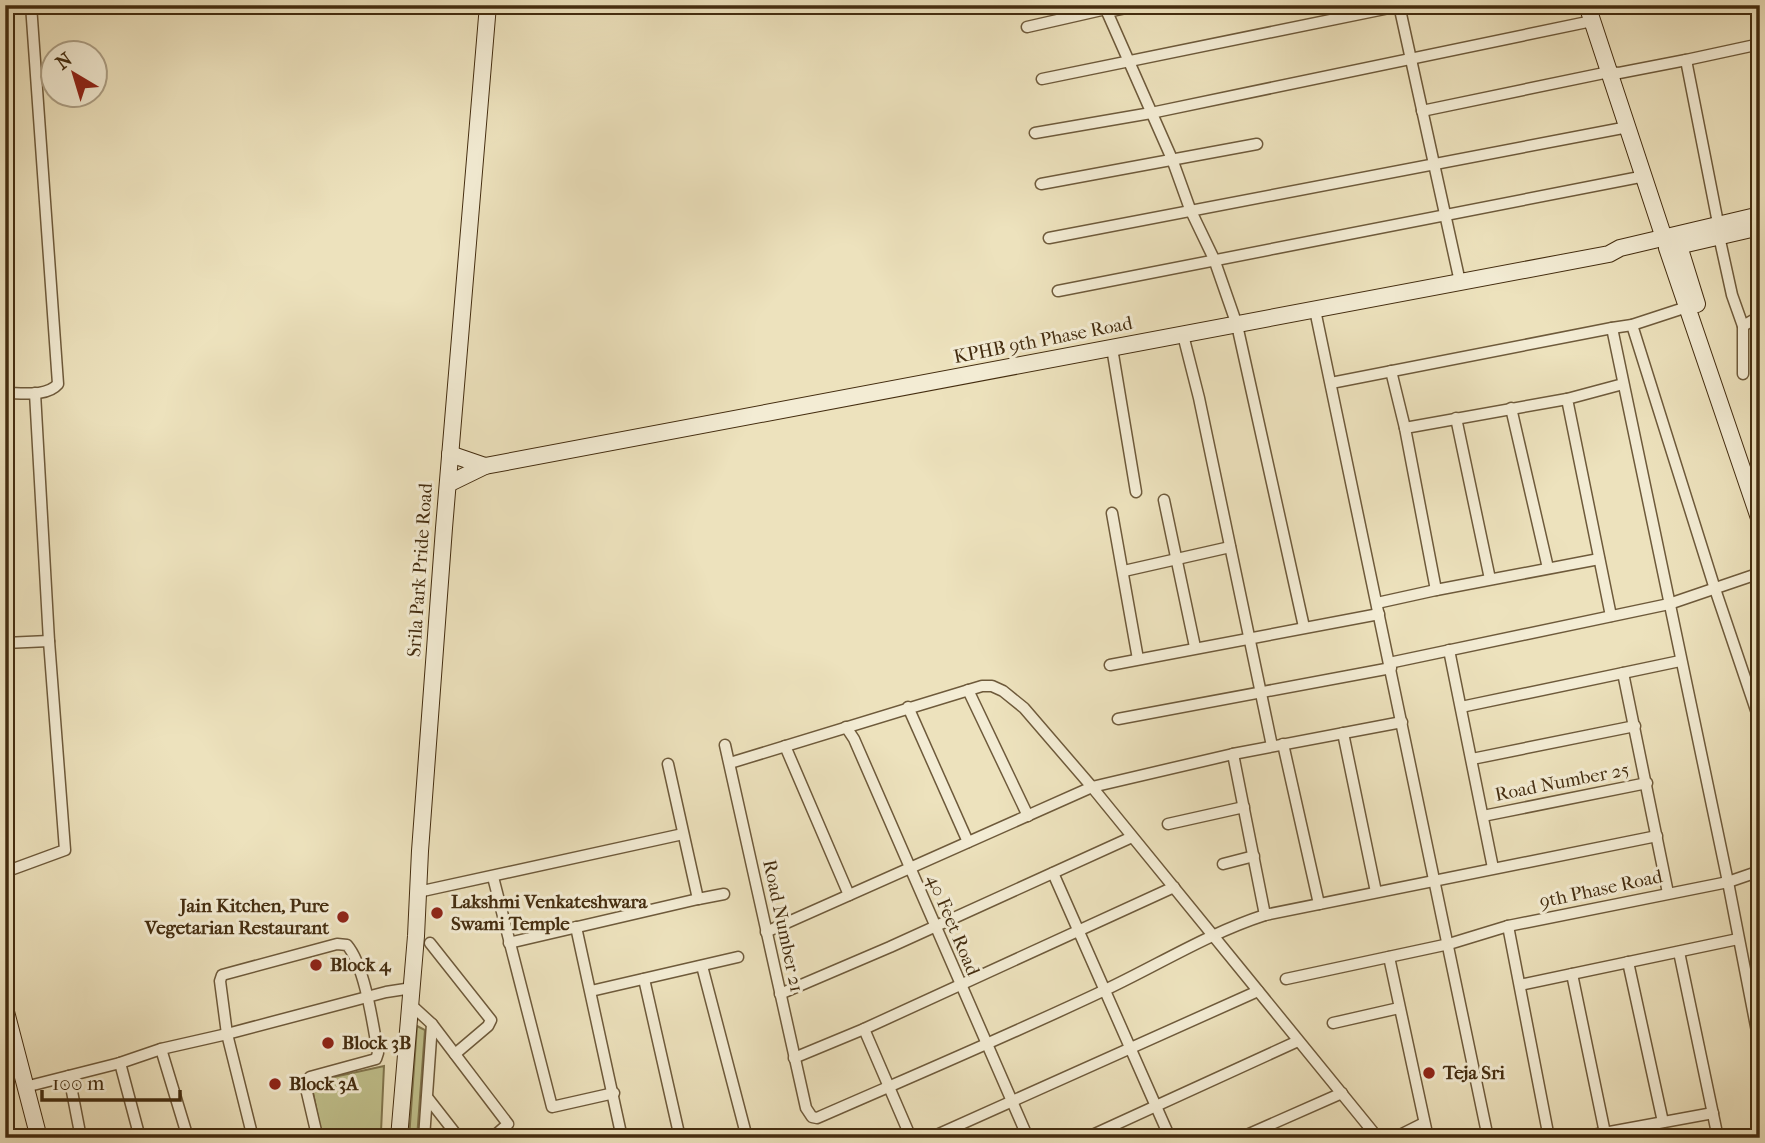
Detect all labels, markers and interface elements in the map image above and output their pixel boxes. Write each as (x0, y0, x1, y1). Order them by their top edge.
north arrow (38, 38, 108, 108)
text: N (52, 48, 77, 74)
street label: KPHB 9th Phase Road (952, 312, 1135, 368)
street label: Srila Park Pride Road (403, 481, 437, 658)
street label: Road Number 25 (1493, 758, 1631, 806)
street label: Road Number 21 (758, 858, 808, 994)
street label: 9th Phase Road (1537, 865, 1665, 913)
street label: 40 Feet Road (922, 871, 984, 980)
place label: Lakshmi Venkateshwara Swami Temple (451, 891, 649, 935)
place label: Jain Kitchen, Pure Vegetarian Restaurant (144, 895, 330, 939)
marker: Lakshmi Venkateshwara Swami Temple (429, 905, 445, 921)
marker: Jain Kitchen, Pure Vegetarian Restaurant (335, 909, 351, 925)
place label: Block 4 (330, 954, 391, 976)
marker: Block 4 (308, 957, 324, 973)
place label: Block 3B (342, 1032, 411, 1054)
marker: Block 3B (320, 1035, 336, 1051)
scale bar (42, 1059, 180, 1103)
place label: Teja Sri (1442, 1062, 1505, 1084)
marker: Teja Sri (1421, 1065, 1437, 1081)
text: 100 m (52, 1071, 105, 1095)
place label: Block 3A (289, 1073, 359, 1095)
marker: Block 3A (267, 1076, 283, 1092)

